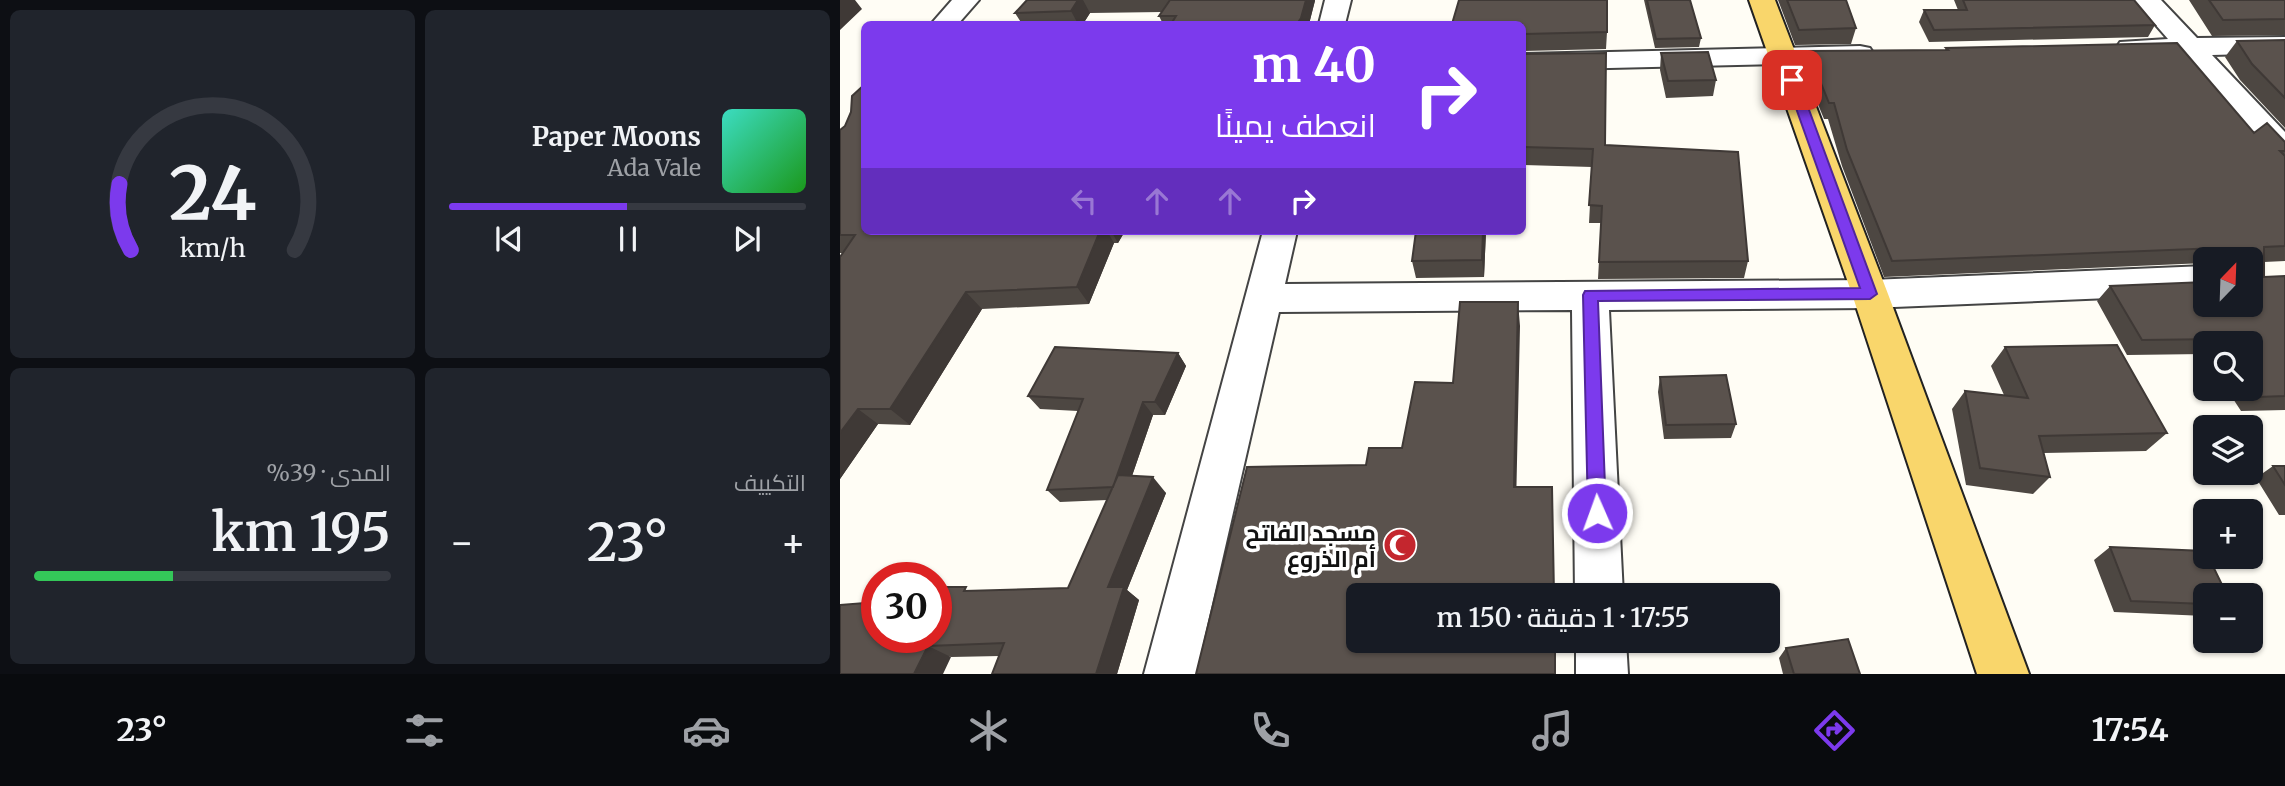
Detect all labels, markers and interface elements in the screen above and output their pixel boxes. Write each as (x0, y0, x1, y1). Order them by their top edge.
text: 40 m (1252, 34, 1376, 95)
icon: right (1400, 49, 1491, 140)
pin (1762, 50, 1822, 110)
icon: arrive (1773, 61, 1811, 99)
text: انعطف يمينًا (1215, 106, 1376, 146)
text: Paper Moons (532, 120, 701, 153)
text: 24 (169, 148, 256, 240)
text: Ada Vale (607, 153, 701, 182)
icon: left (1065, 182, 1103, 220)
icon: ahead (1138, 182, 1176, 220)
icon: ahead (1211, 182, 1249, 220)
icon: right (1284, 182, 1322, 220)
icon: previous (490, 220, 528, 258)
icon: pause (609, 220, 647, 258)
icon: next (728, 220, 766, 258)
text: km/h (179, 232, 246, 264)
north arrow (2193, 247, 2263, 317)
map controls (2193, 247, 2263, 653)
button: search (2193, 331, 2263, 401)
button: layers (2193, 415, 2263, 485)
text: المدى · 39% (266, 458, 391, 487)
text: التكييف (734, 468, 806, 497)
position arrow (1560, 476, 1634, 550)
button: + (2193, 499, 2263, 569)
text: 195 km (211, 500, 391, 565)
text: 23° (587, 510, 668, 575)
place label: مسجد الفاتح أم الذروع (1246, 518, 1376, 575)
text: − (449, 519, 474, 566)
text: + (781, 519, 806, 566)
mosque icon: مسجد الفاتح أم الذروع (1381, 526, 1419, 564)
speed limit sign: 30 (861, 562, 952, 653)
button: − (2193, 583, 2263, 653)
text: 17:55 · 1 دقيقة · 150 m (1436, 601, 1690, 634)
icon: filters (400, 706, 449, 755)
icon: car (682, 706, 731, 755)
icon: climate (964, 706, 1013, 755)
icon: phone (1246, 706, 1295, 755)
icon: music (1528, 706, 1577, 755)
icon: directions (1810, 706, 1859, 755)
text: 23° (116, 710, 167, 750)
text: 17:54 (2092, 710, 2169, 750)

